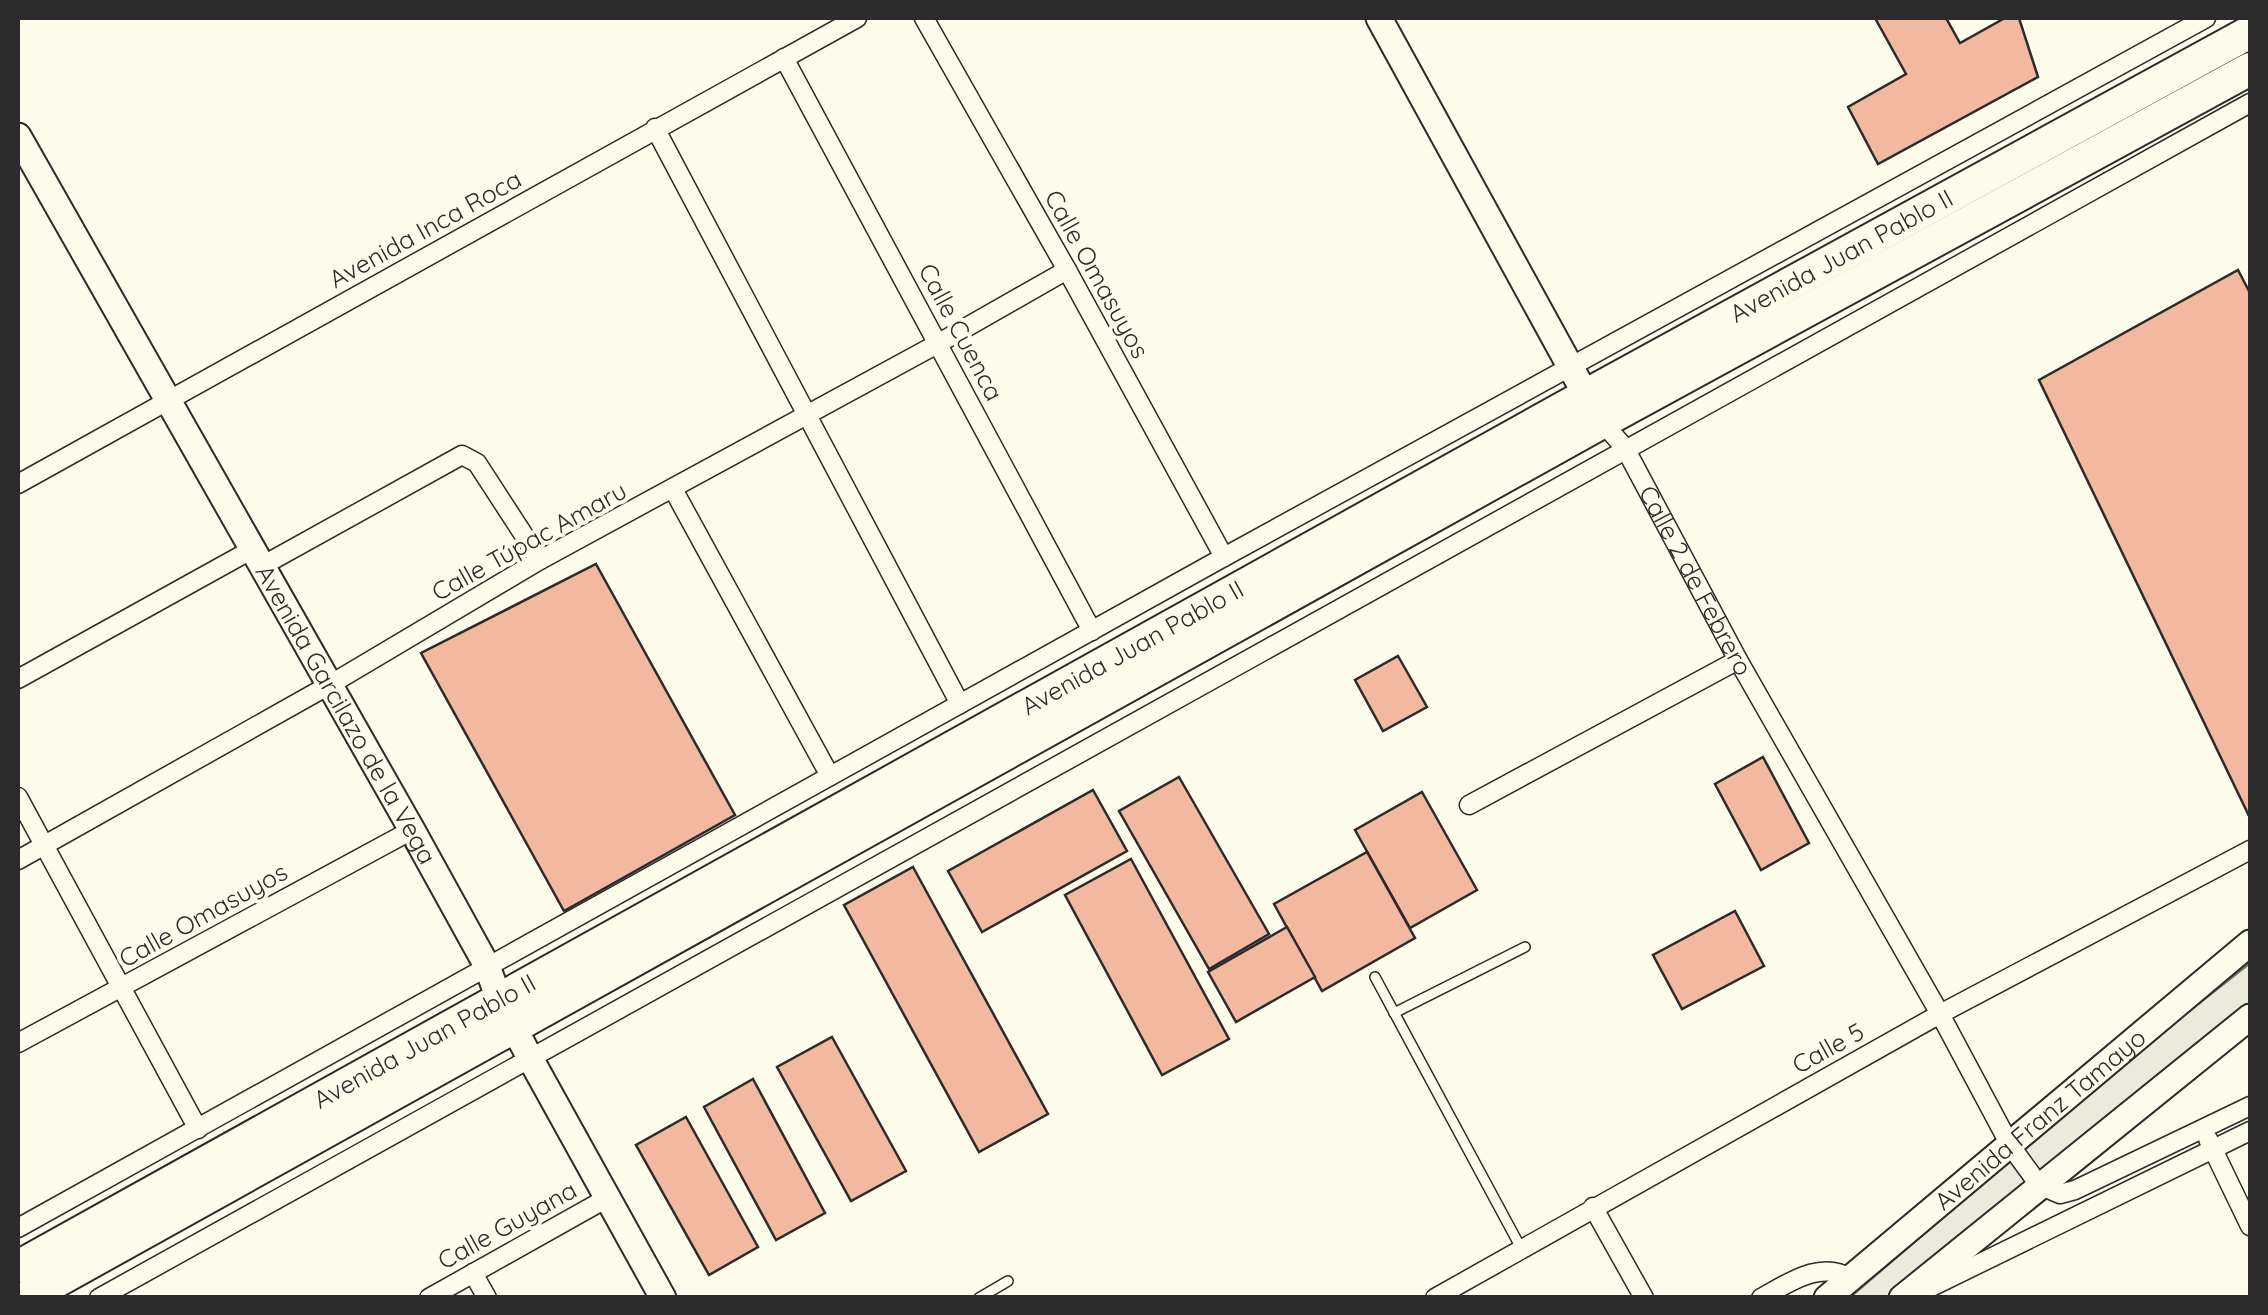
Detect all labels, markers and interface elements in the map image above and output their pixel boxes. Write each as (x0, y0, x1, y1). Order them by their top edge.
street label: Avenida Inca Roca (323, 163, 526, 294)
street label: Avenida Juan Pablo II (1724, 182, 1958, 329)
street label: Calle Omasuyos (1038, 184, 1156, 363)
street label: Calle Cuenca (912, 258, 1011, 406)
street label: Calle Túpac Amaru (426, 474, 632, 607)
street label: Calle 2 de Febrero (1633, 480, 1760, 681)
street label: Avenida Garcilazo de la Vega (250, 559, 444, 869)
street label: Avenida Juan Pablo II (1015, 573, 1249, 721)
street label: Calle Omasuyos (113, 856, 292, 974)
street label: Avenida Juan Pablo II (308, 966, 541, 1115)
street label: Calle 5 (1786, 1015, 1869, 1080)
street label: Avenida Franz Tamayo (1928, 1021, 2152, 1216)
street label: Calle Guyana (432, 1174, 582, 1276)

